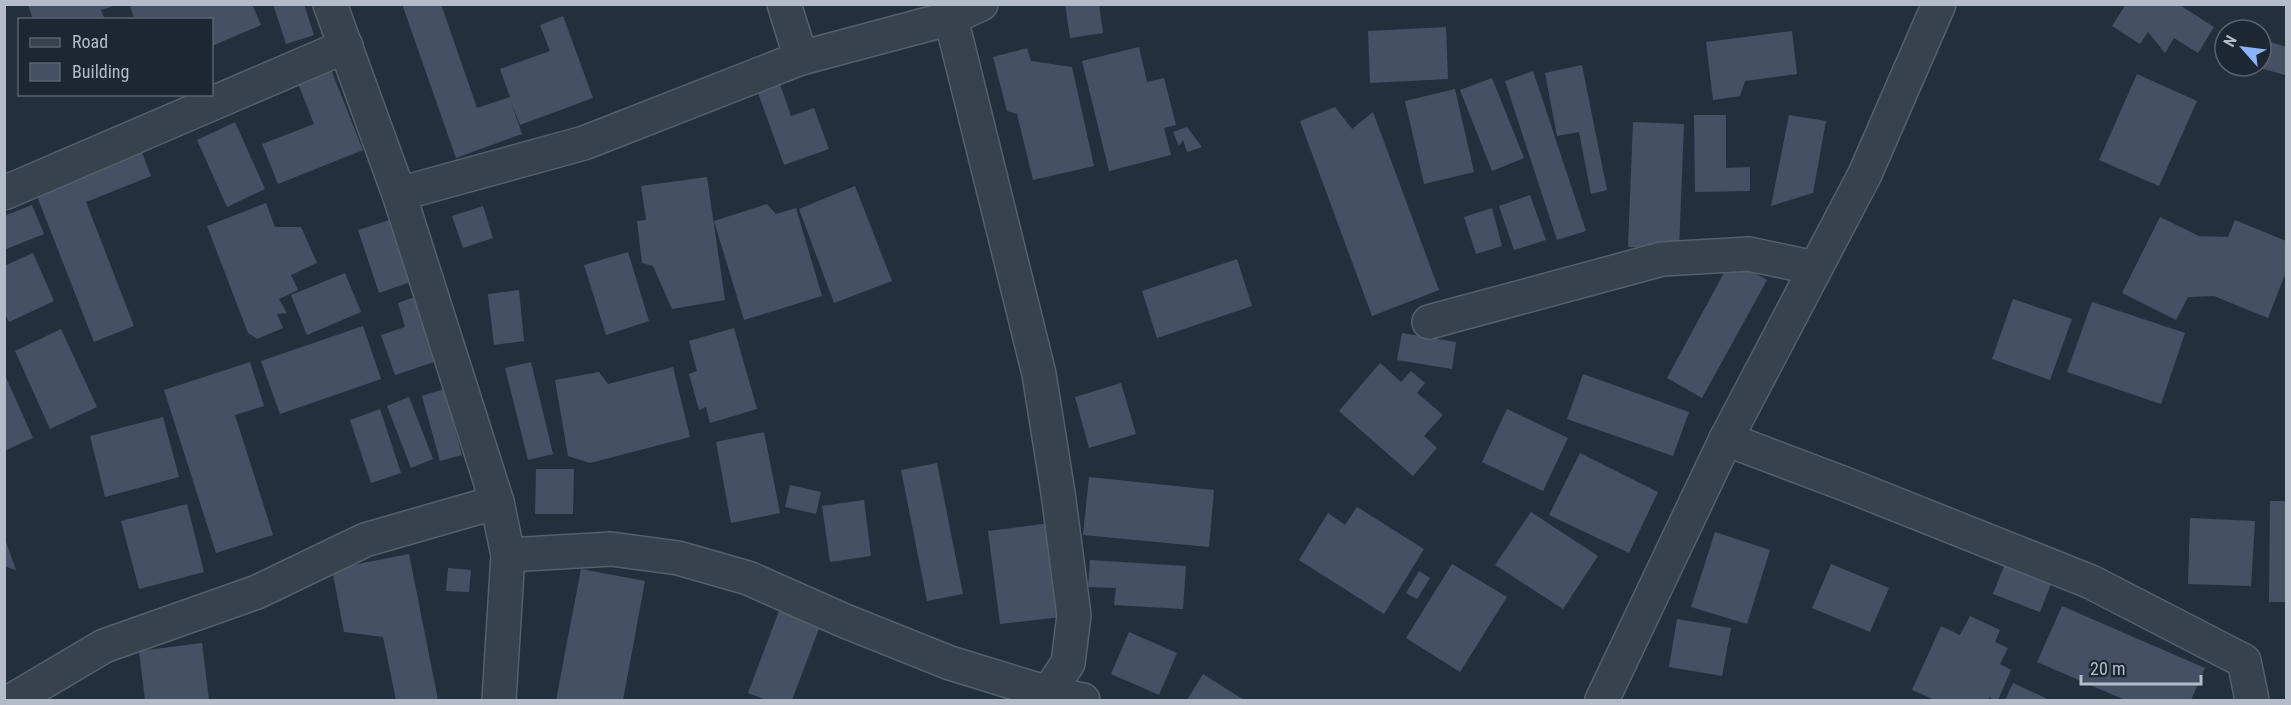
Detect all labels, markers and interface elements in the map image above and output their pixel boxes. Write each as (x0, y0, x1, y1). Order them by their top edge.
legend (18, 18, 213, 96)
north arrow (2213, 18, 2273, 78)
text: Road (72, 31, 108, 52)
text: N (2220, 32, 2241, 50)
text: Building (72, 61, 129, 82)
scale bar (2081, 648, 2201, 686)
text: 20 m (2090, 658, 2125, 679)

